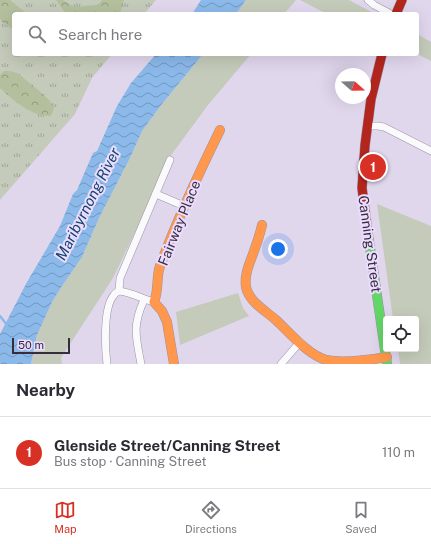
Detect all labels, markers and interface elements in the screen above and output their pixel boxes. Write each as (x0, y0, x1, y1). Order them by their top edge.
search box (12, 12, 419, 56)
icon: search (26, 23, 48, 45)
text: Search here (58, 26, 142, 43)
north arrow (335, 68, 371, 104)
water label: Maribyrnong River (52, 144, 123, 263)
pin: 1 (360, 152, 386, 182)
street label: Fairway Place (155, 178, 203, 268)
street label: Canning Street (355, 194, 385, 294)
your location (268, 239, 288, 259)
map controls (383, 316, 419, 352)
button: locate (383, 316, 419, 352)
scale bar (12, 336, 70, 355)
text: 50 m (18, 339, 44, 351)
text: Nearby (16, 380, 75, 400)
text: Glenside Street/Canning Street (54, 437, 280, 454)
text: 1 (26, 445, 32, 460)
text: 110 m (382, 445, 415, 460)
text: Bus stop · Canning Street (54, 454, 207, 469)
tab: Map (54, 499, 77, 535)
tab: Directions (185, 499, 237, 535)
tab: Saved (345, 499, 377, 535)

